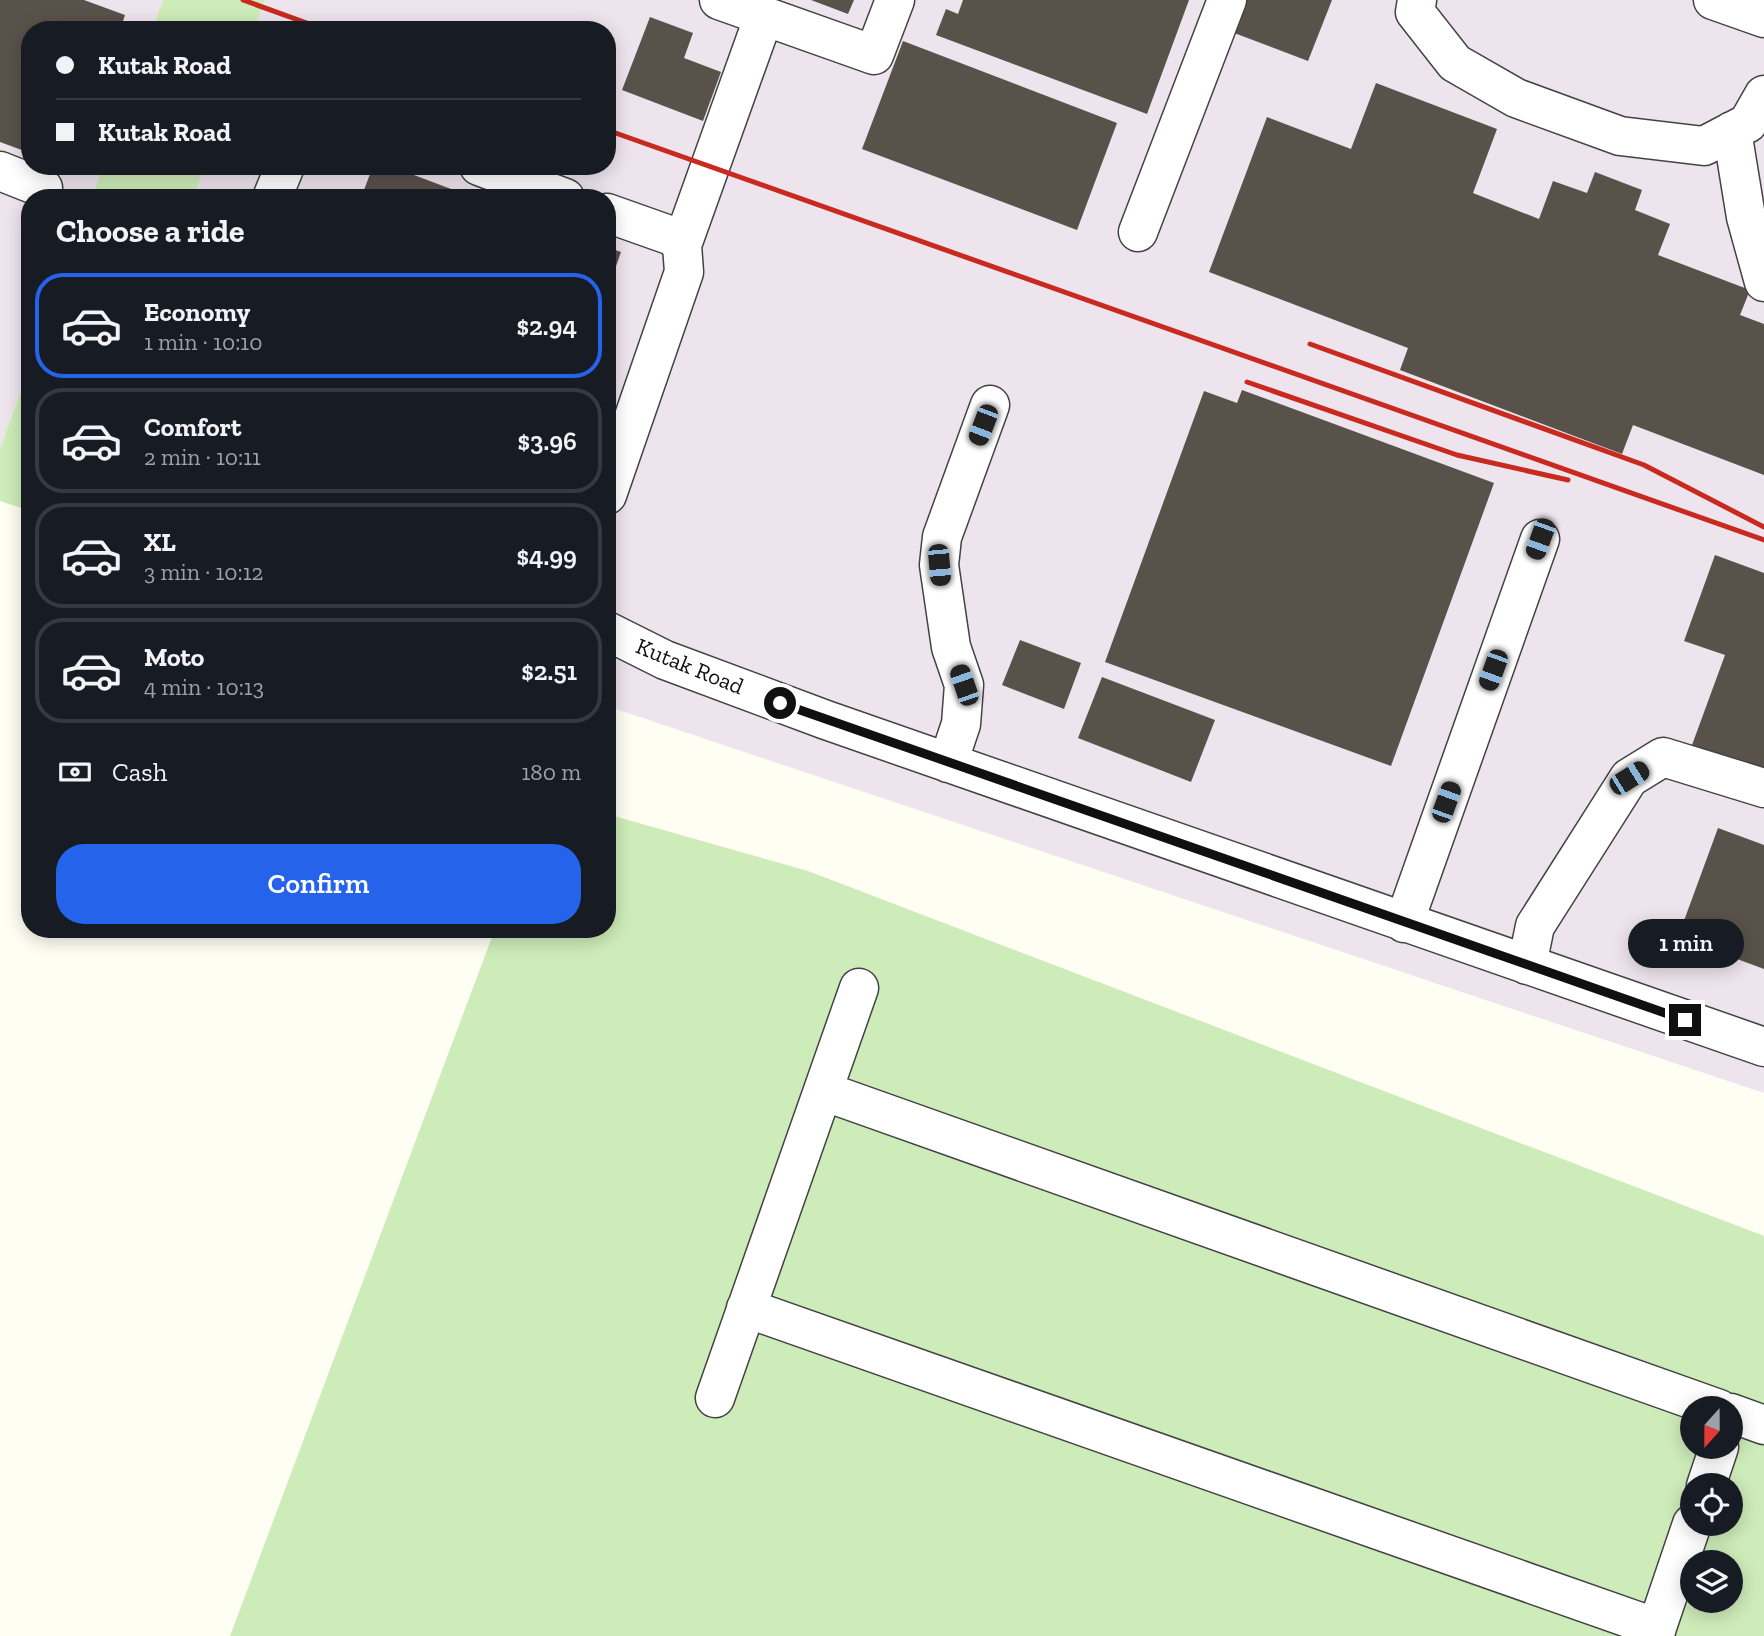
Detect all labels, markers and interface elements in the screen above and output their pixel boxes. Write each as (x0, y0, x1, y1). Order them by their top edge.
text: Kutak Road (98, 49, 231, 81)
text: Kutak Road (98, 116, 231, 148)
text: Choose a ride (56, 212, 244, 250)
icon: car (60, 294, 123, 357)
text: Economy (144, 296, 250, 328)
text: $2.94 (517, 310, 577, 342)
text: 1 min · 10:10 (144, 328, 262, 356)
car (966, 402, 1001, 448)
icon: car (60, 409, 123, 472)
text: Comfort (144, 411, 241, 443)
text: $3.96 (517, 425, 577, 457)
text: 2 min · 10:11 (144, 443, 261, 471)
car (1523, 516, 1558, 562)
icon: car (60, 524, 123, 587)
text: XL (144, 526, 176, 558)
text: $4.99 (516, 540, 577, 572)
car (927, 543, 952, 587)
text: 3 min · 10:12 (144, 558, 263, 586)
street label: Kutak Road (632, 632, 748, 700)
icon: car (60, 639, 123, 702)
text: Moto (144, 641, 204, 673)
car (1476, 647, 1511, 693)
text: $2.51 (521, 655, 577, 687)
car (948, 662, 981, 708)
text: 4 min · 10:13 (144, 673, 264, 701)
route start (764, 687, 796, 719)
icon: cash (56, 753, 94, 791)
text: Cash (112, 756, 167, 788)
text: 180 m (521, 758, 581, 786)
car (1606, 758, 1653, 798)
car (1429, 779, 1464, 825)
button: Confirm (56, 844, 581, 924)
callout: 1 min (1627, 918, 1743, 968)
text: 1 min (1659, 929, 1713, 957)
route end (1669, 1004, 1701, 1036)
north arrow (1680, 1396, 1743, 1460)
map controls (1680, 1396, 1743, 1613)
button: locate (1680, 1473, 1743, 1536)
button: layers (1680, 1550, 1743, 1613)

